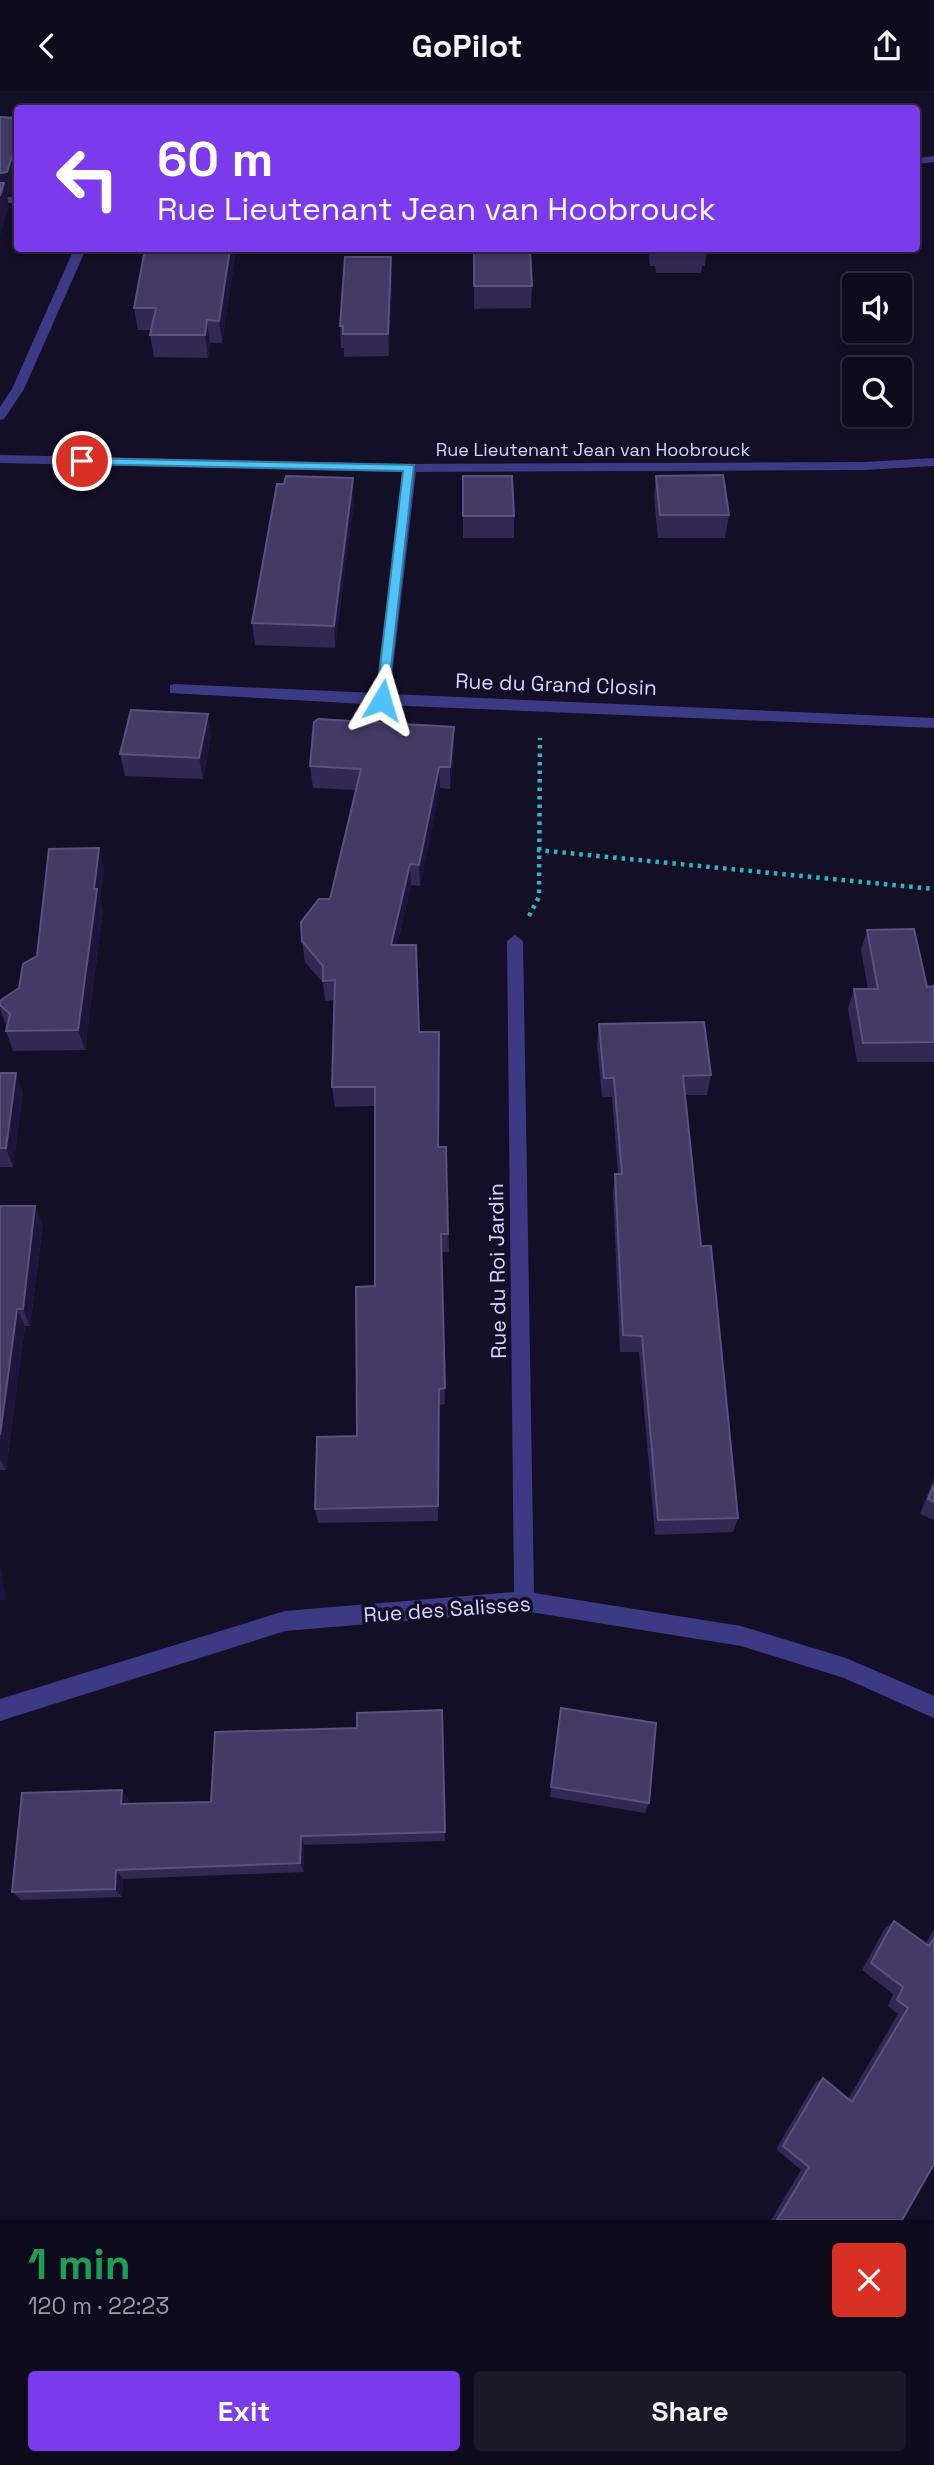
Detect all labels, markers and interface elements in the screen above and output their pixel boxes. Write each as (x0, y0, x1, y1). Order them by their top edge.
text: GoPilot (412, 26, 522, 66)
icon: back (28, 27, 66, 65)
icon: share (868, 27, 906, 65)
text: 60 m (157, 128, 273, 190)
icon: left (42, 133, 133, 224)
text: Rue Lieutenant Jean van Hoobrouck (157, 189, 716, 229)
map controls (842, 273, 912, 427)
button: sound (842, 273, 912, 343)
button: search (842, 357, 912, 427)
pin (52, 431, 112, 491)
street label: Rue Lieutenant Jean van Hoobrouck (436, 438, 750, 461)
icon: arrive (63, 442, 101, 480)
position arrow (345, 663, 419, 737)
street label: Rue du Grand Closin (455, 667, 657, 701)
street label: Rue du Roi Jardin (482, 1183, 512, 1359)
street label: Rue des Salisses (363, 1590, 531, 1628)
text: 1 min (28, 2238, 131, 2291)
button: close (832, 2243, 906, 2317)
text: 120 m · 22:23 (28, 2291, 169, 2321)
button: Exit (28, 2371, 460, 2451)
button: Share (474, 2371, 906, 2451)

